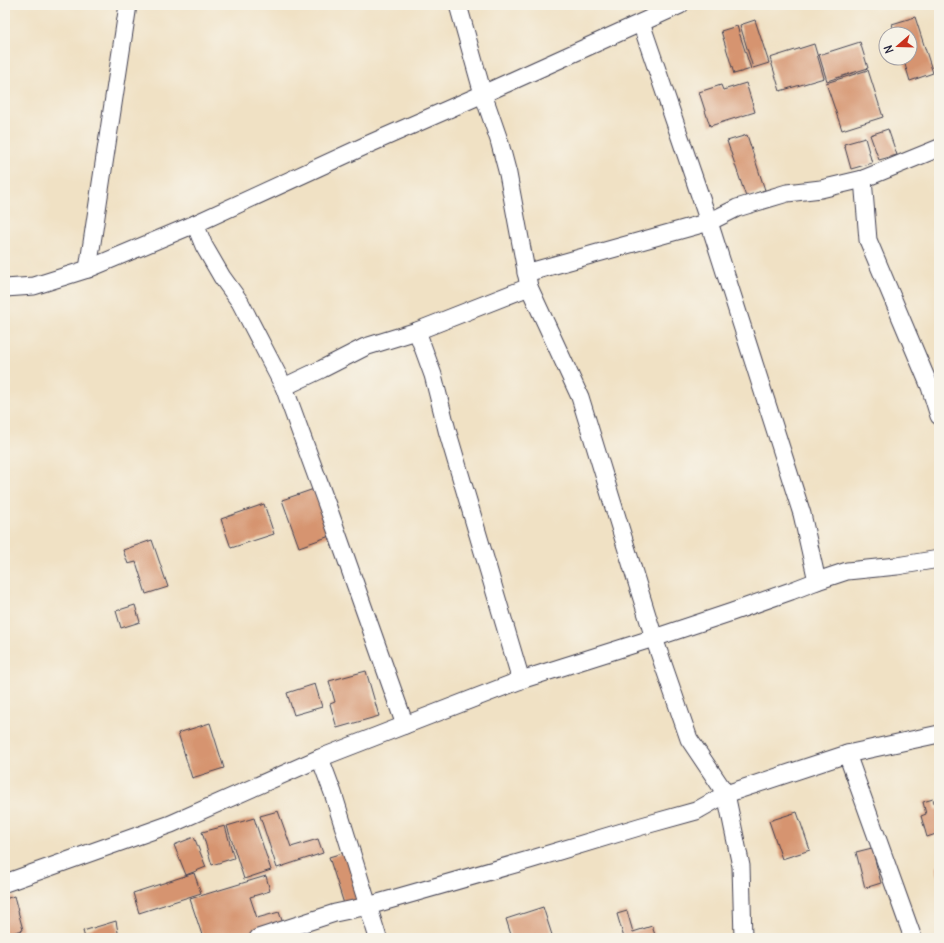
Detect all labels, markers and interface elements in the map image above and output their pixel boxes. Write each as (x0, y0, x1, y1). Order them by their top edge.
north arrow (878, 26, 918, 66)
text: N (881, 43, 896, 55)

